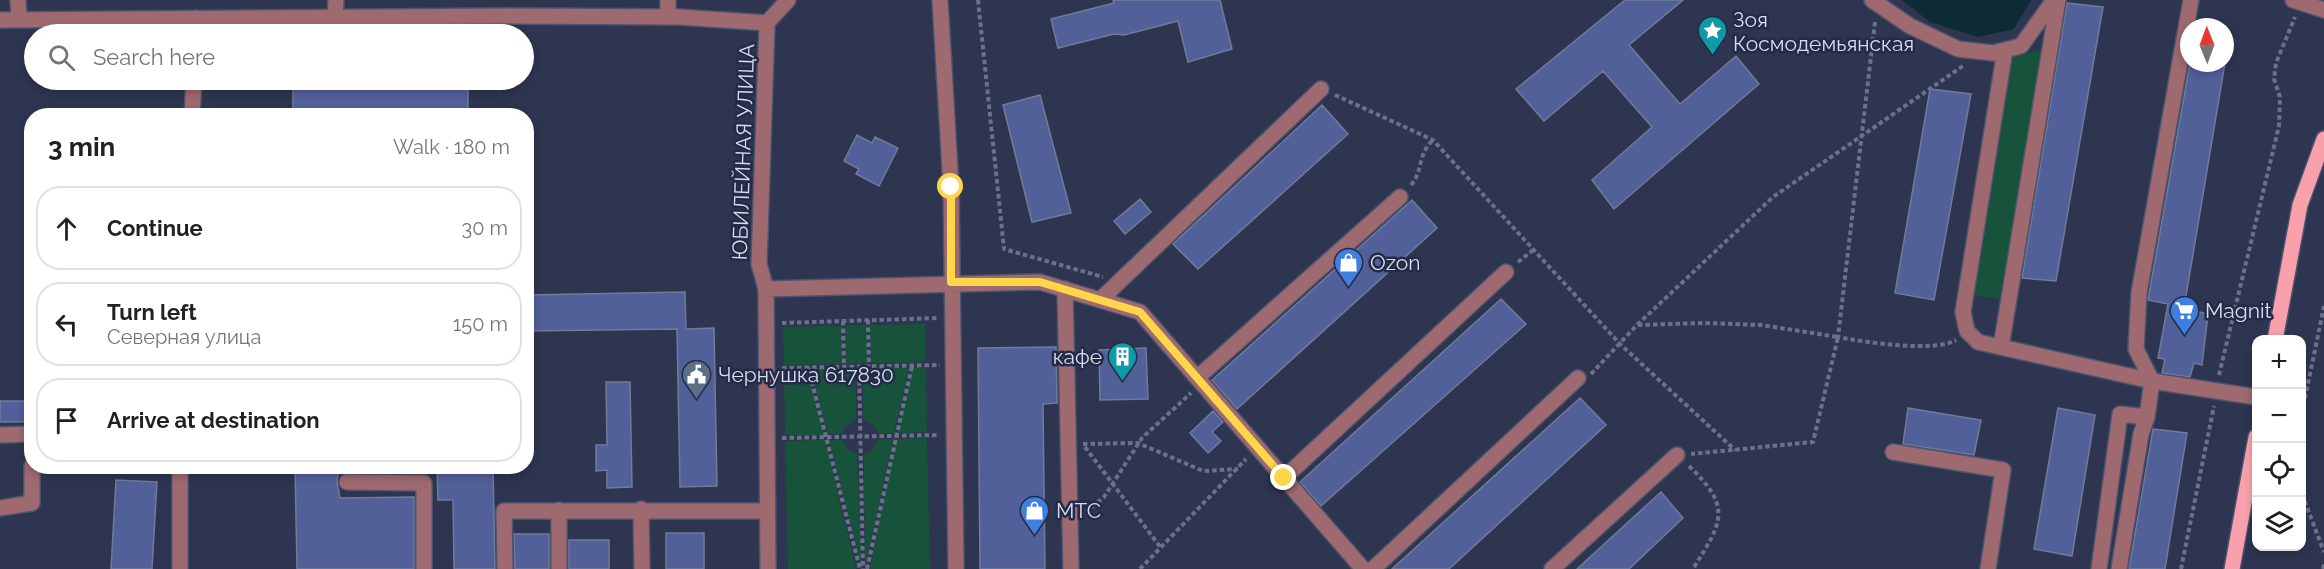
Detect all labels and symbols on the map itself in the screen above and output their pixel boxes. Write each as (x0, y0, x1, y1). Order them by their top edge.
place label: Зоя Космодемьянская (1733, 7, 1914, 56)
place icon: Зоя Космодемьянская (1696, 15, 1728, 57)
north arrow (2180, 18, 2234, 72)
street label: ЮБИЛЕЙНАЯ УЛИЦА (727, 43, 759, 261)
route start (937, 173, 963, 199)
shop icon: Ozon (1333, 246, 1365, 288)
place label: Ozon (1370, 250, 1421, 275)
supermarket icon: Magnit (2168, 294, 2200, 336)
place label: Magnit (2205, 298, 2272, 323)
building icon: кафе (1107, 340, 1139, 382)
place label: кафе (1053, 344, 1102, 369)
public building icon: Чернушка 617830 (681, 358, 713, 400)
place label: Чернушка 617830 (718, 362, 894, 387)
route end (1270, 464, 1296, 490)
shop icon: МТС (1019, 494, 1051, 536)
place label: МТС (1056, 498, 1101, 523)

